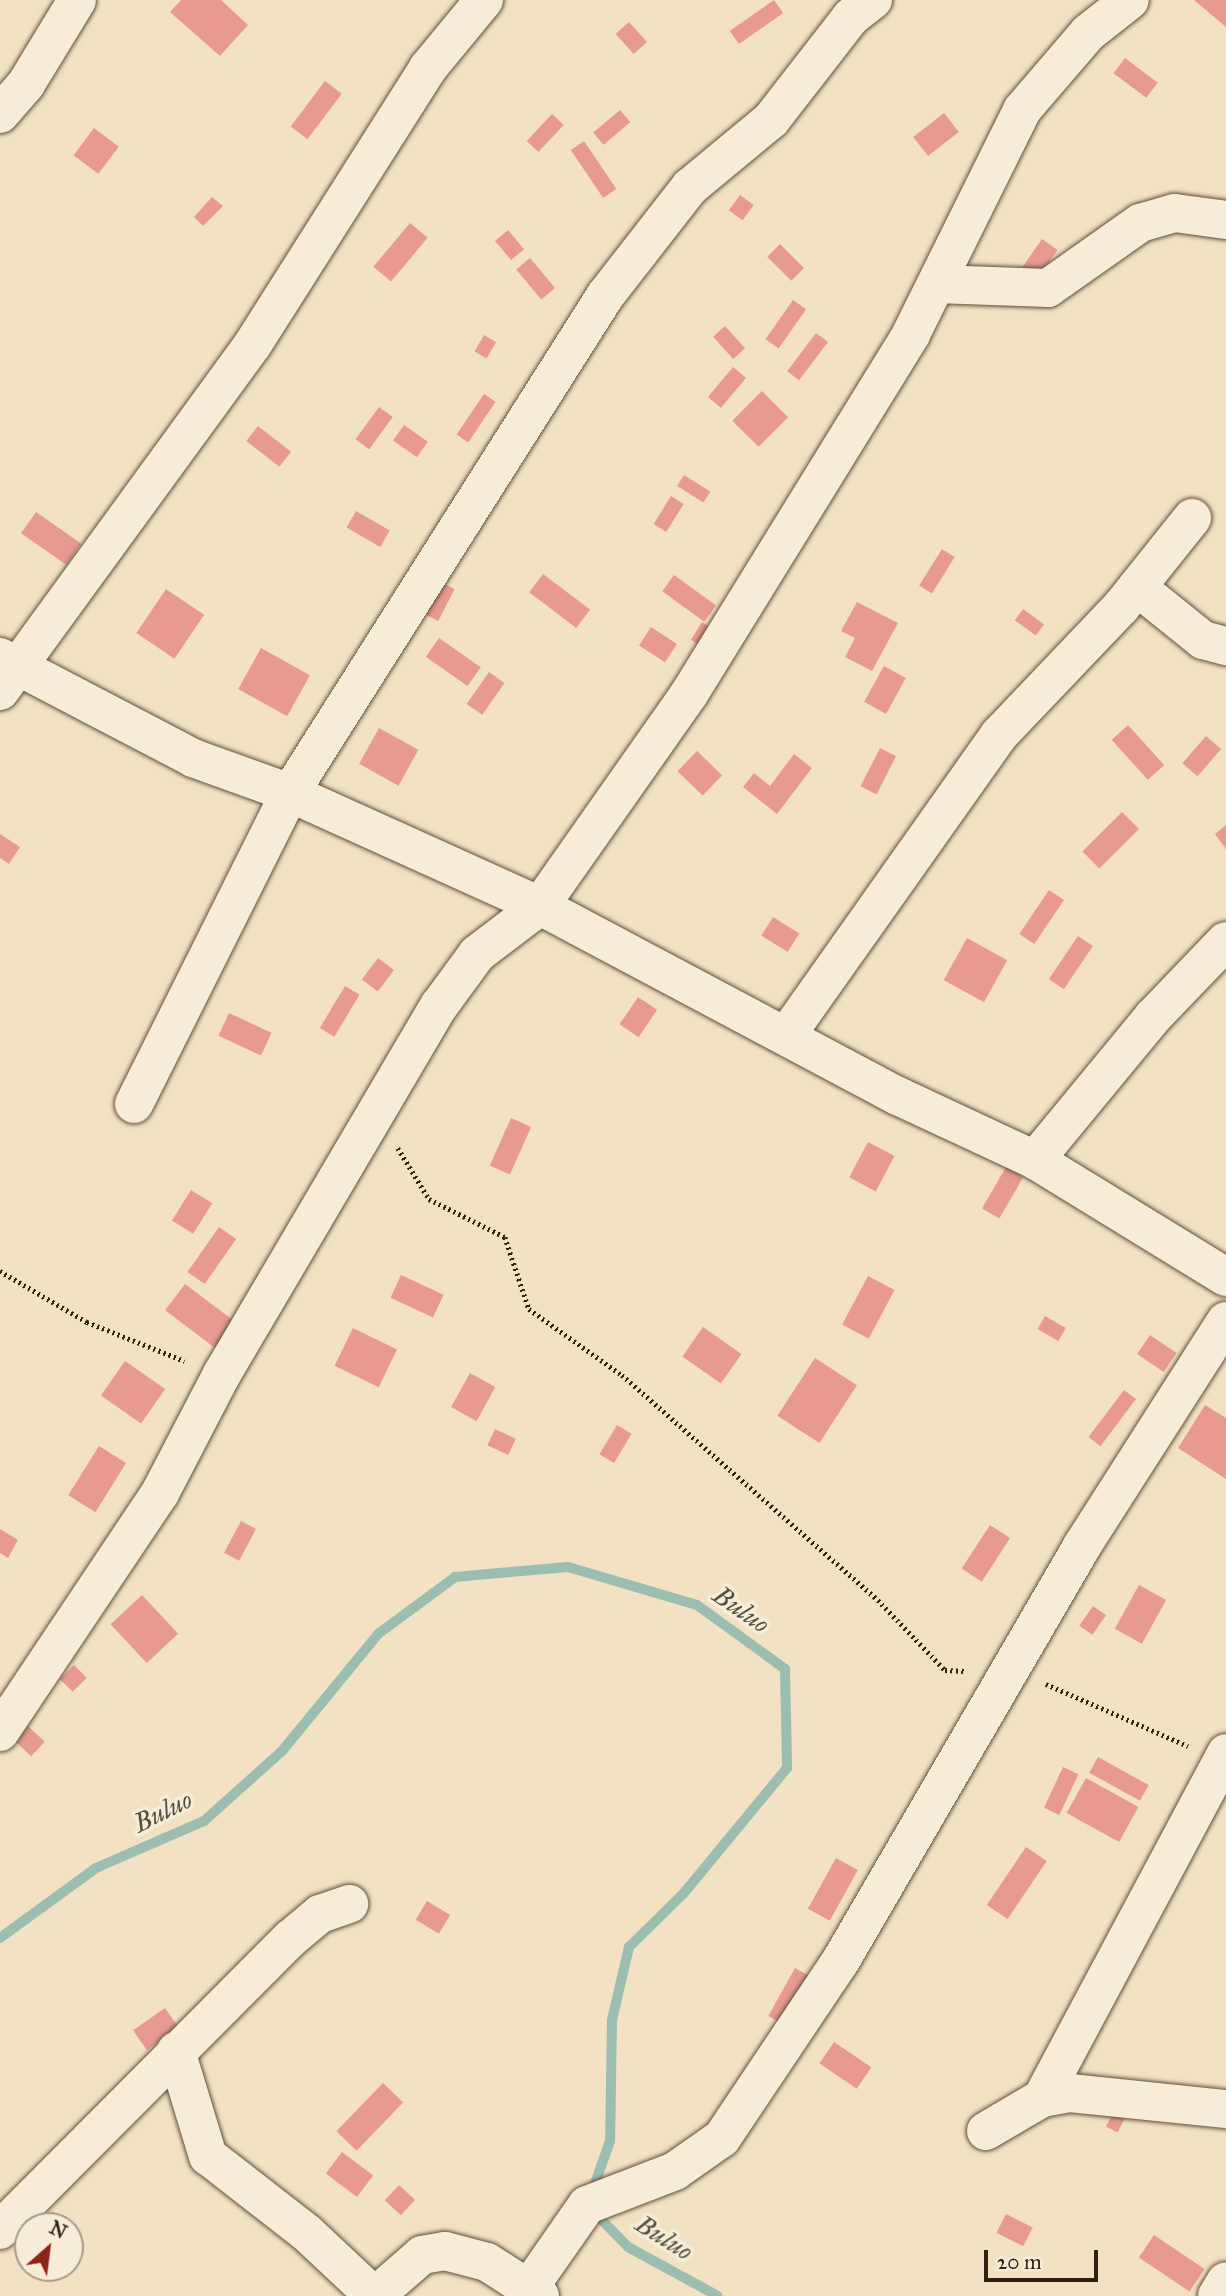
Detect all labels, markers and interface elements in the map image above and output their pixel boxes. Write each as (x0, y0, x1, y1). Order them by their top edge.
water label: Buluo (707, 1580, 775, 1640)
water label: Buluo (129, 1785, 197, 1839)
water label: Buluo (630, 2208, 698, 2268)
north arrow (14, 2212, 84, 2282)
text: N (46, 2216, 71, 2244)
scale bar (988, 2236, 1102, 2280)
text: 20 m (997, 2249, 1042, 2275)

